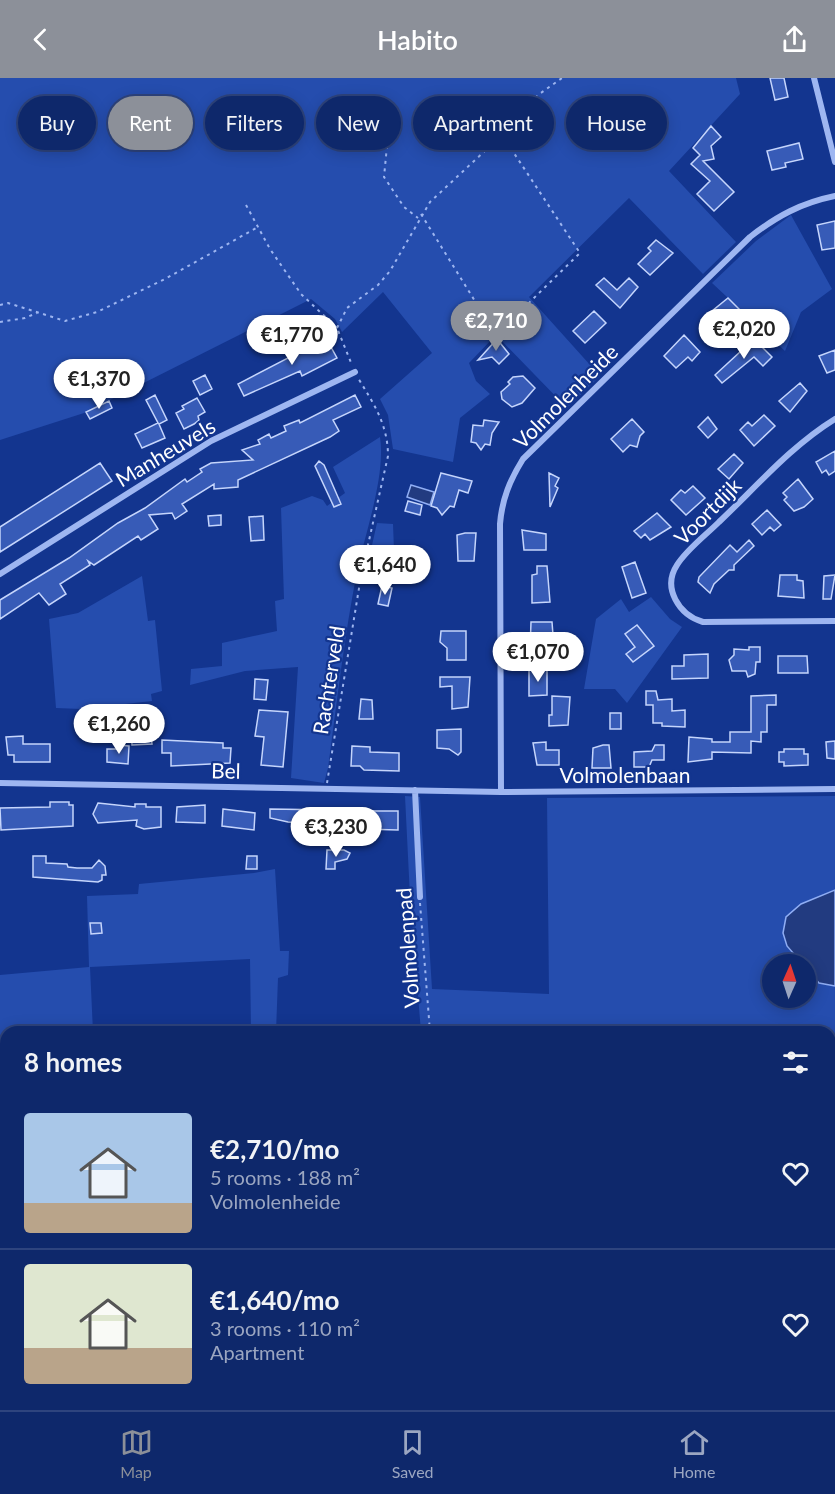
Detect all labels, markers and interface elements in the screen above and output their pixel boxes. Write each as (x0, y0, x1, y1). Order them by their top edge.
icon: back (24, 23, 57, 56)
text: Habito (377, 23, 458, 56)
icon: share (778, 23, 811, 56)
chip: Buy (18, 96, 96, 150)
chip: Rent (108, 96, 193, 150)
chip: Filters (205, 96, 304, 150)
chip: New (316, 96, 401, 150)
chip: Apartment (413, 96, 554, 150)
chip: House (566, 96, 667, 150)
pin: €2,710 (447, 301, 545, 352)
text: €2,710 (465, 308, 527, 332)
pin: €2,020 (695, 309, 793, 360)
pin: €1,770 (243, 315, 341, 366)
text: €2,020 (713, 316, 775, 340)
text: €1,770 (261, 322, 323, 346)
street label: Volmolenheide (508, 339, 622, 453)
pin: €1,370 (50, 359, 148, 410)
text: €1,370 (68, 366, 130, 390)
street label: Manheuvels (111, 413, 219, 491)
street label: Voortdijk (668, 472, 746, 550)
pin: €1,640 (336, 545, 434, 596)
text: €1,640 (354, 552, 416, 576)
street label: Rachterveld (307, 624, 349, 736)
pin: €1,070 (489, 632, 587, 683)
text: €1,070 (507, 639, 569, 663)
pin: €1,260 (70, 704, 168, 755)
text: €1,260 (88, 711, 150, 735)
street label: Bel (211, 757, 241, 783)
street label: Volmolenbaan (560, 762, 690, 787)
pin: €3,230 (287, 807, 385, 858)
text: €3,230 (305, 814, 367, 838)
street label: Volmolenpad (390, 887, 424, 1009)
north arrow (762, 954, 816, 1008)
map controls (762, 954, 816, 1008)
text: 8 homes (24, 1046, 122, 1078)
icon: filters (779, 1046, 812, 1079)
text: €2,710/mo (210, 1133, 340, 1165)
icon: home (72, 1137, 144, 1209)
icon: heart (779, 1157, 812, 1190)
text: 5 rooms · 188 m² (210, 1165, 360, 1189)
text: Volmolenheide (210, 1189, 341, 1213)
text: €1,640/mo (210, 1284, 340, 1316)
icon: home (72, 1288, 144, 1360)
icon: heart (779, 1308, 812, 1341)
text: 3 rooms · 110 m² (210, 1316, 360, 1340)
text: Apartment (210, 1340, 304, 1364)
tab: Map (120, 1426, 153, 1481)
tab: Saved (392, 1426, 434, 1481)
tab: Home (673, 1426, 715, 1481)

